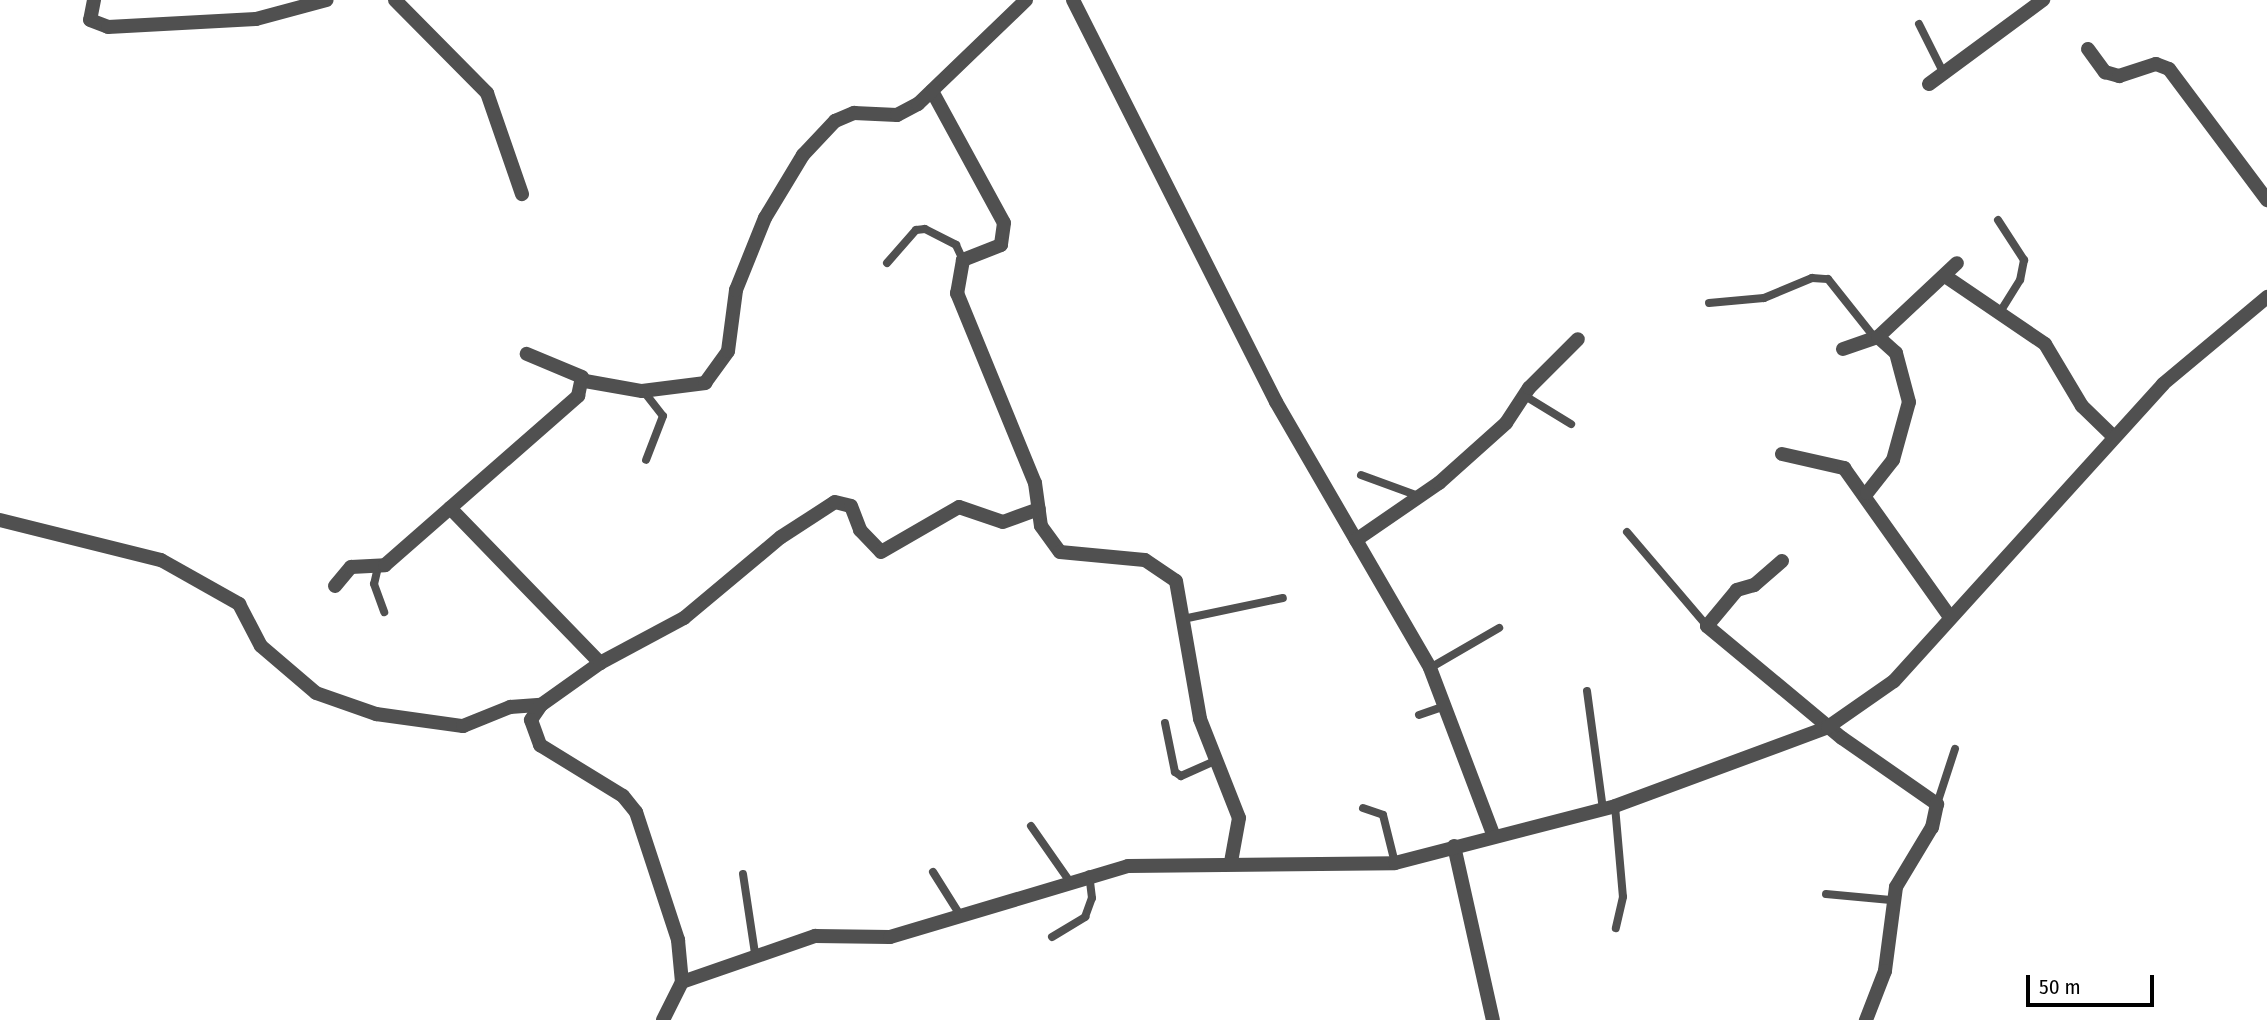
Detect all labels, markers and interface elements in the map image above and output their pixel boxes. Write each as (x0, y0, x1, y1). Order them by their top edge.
scale bar (2029, 960, 2157, 1004)
text: 50 m (2039, 974, 2081, 1000)

